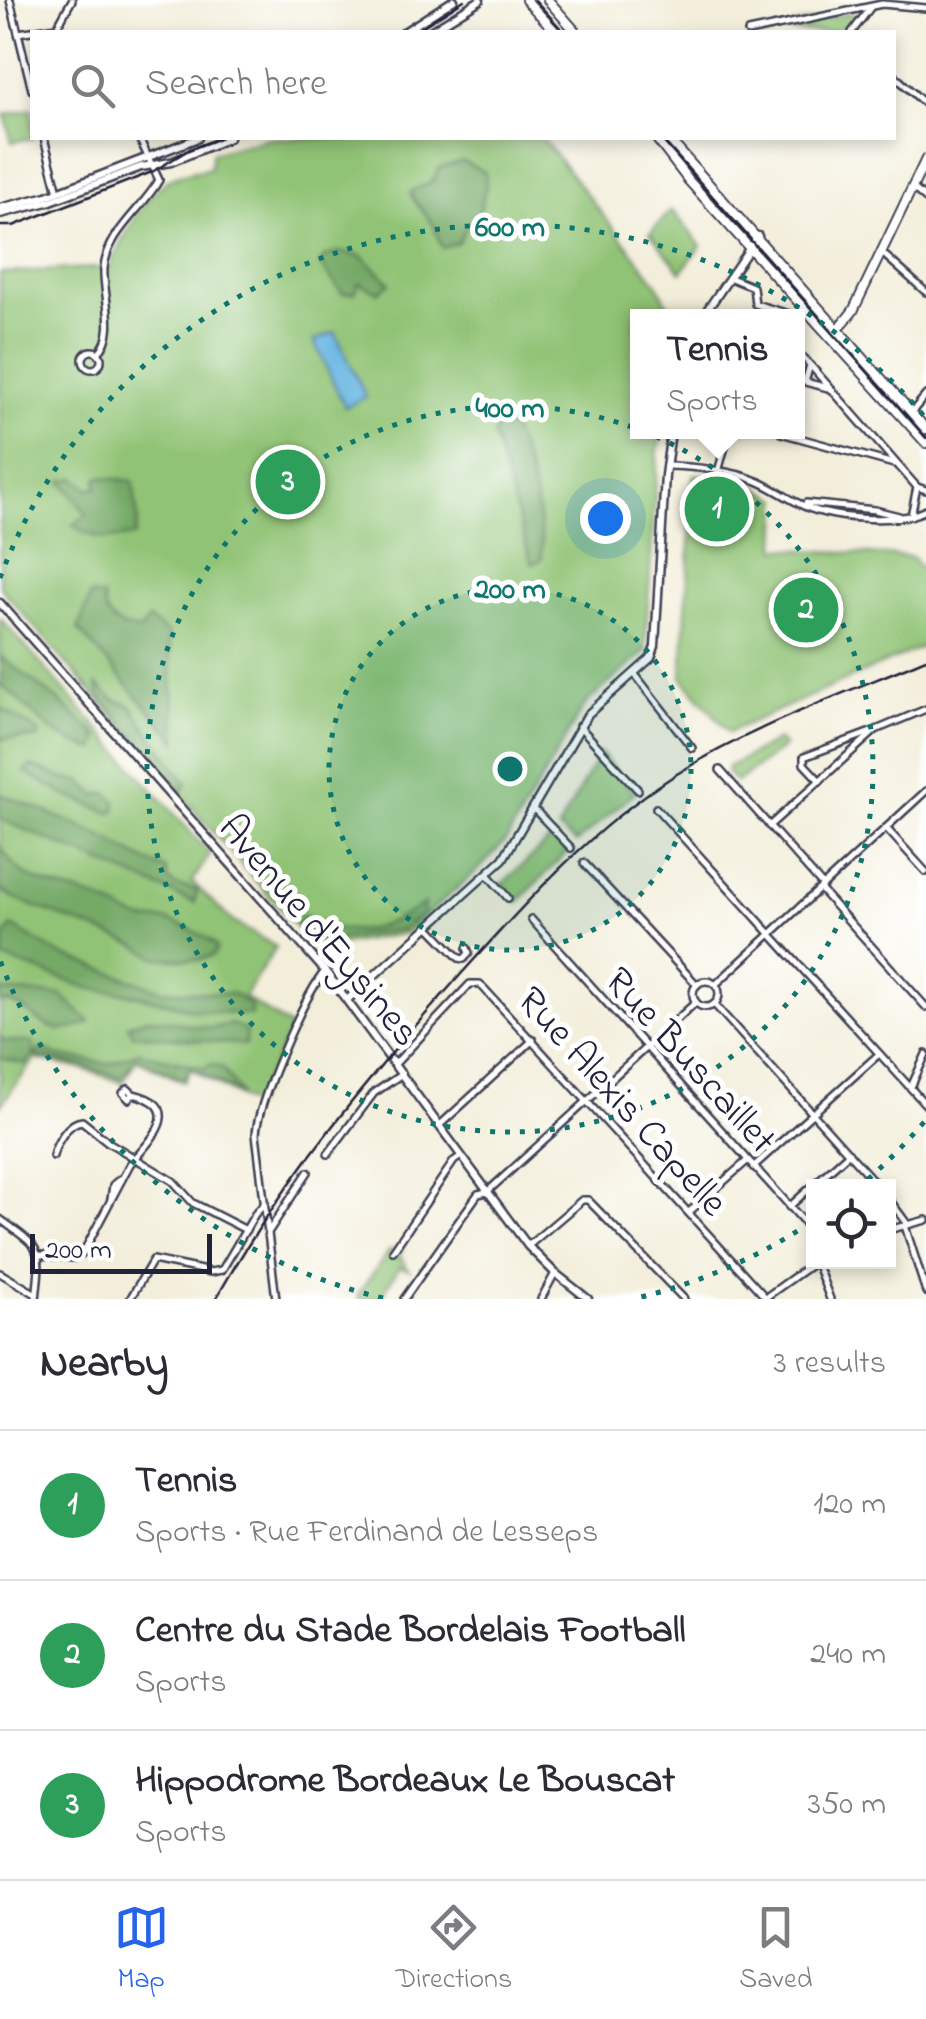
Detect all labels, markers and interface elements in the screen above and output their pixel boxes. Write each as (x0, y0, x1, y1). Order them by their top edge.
search box (30, 30, 896, 140)
text: Search here (145, 57, 327, 113)
icon: search (65, 58, 120, 113)
text: 600 m (475, 207, 545, 251)
popup (630, 309, 805, 439)
text: Tennis (666, 323, 769, 379)
text: Sports (666, 379, 758, 426)
text: 400 m (475, 388, 545, 432)
pin: 3 (256, 444, 320, 520)
pin: 1 (684, 472, 750, 546)
your location (580, 493, 631, 544)
text: 200 m (473, 569, 546, 613)
pin: 2 (774, 572, 838, 648)
centre of rings (492, 751, 528, 787)
street label: Avenue d'Eysines (202, 803, 433, 1061)
street label: Rue Buscaillet (588, 955, 789, 1169)
street label: Rue Alexis Capelle (501, 975, 740, 1231)
map controls (806, 1179, 896, 1269)
button: locate (806, 1179, 896, 1269)
scale bar (30, 1229, 212, 1274)
text: 200 m (45, 1231, 112, 1272)
text: Nearby (40, 1334, 168, 1395)
text: 3 results (774, 1341, 886, 1388)
text: Tennis (135, 1454, 237, 1510)
text: 1 (67, 1482, 78, 1529)
text: 120 m (813, 1482, 886, 1529)
text: Sports · Rue Ferdinand de Lesseps (135, 1510, 598, 1557)
text: Centre du Stade Bordelais Football (135, 1604, 686, 1660)
text: 2 (65, 1632, 80, 1679)
text: 240 m (810, 1632, 886, 1679)
text: Sports (135, 1660, 227, 1707)
text: Hippodrome Bordeaux Le Bouscat (135, 1754, 675, 1810)
text: 3 (66, 1782, 79, 1829)
text: 350 m (808, 1782, 886, 1829)
text: Sports (135, 1810, 227, 1857)
tab: Map (114, 1900, 169, 2001)
tab: Directions (396, 1900, 512, 2001)
tab: Saved (739, 1900, 812, 2001)

